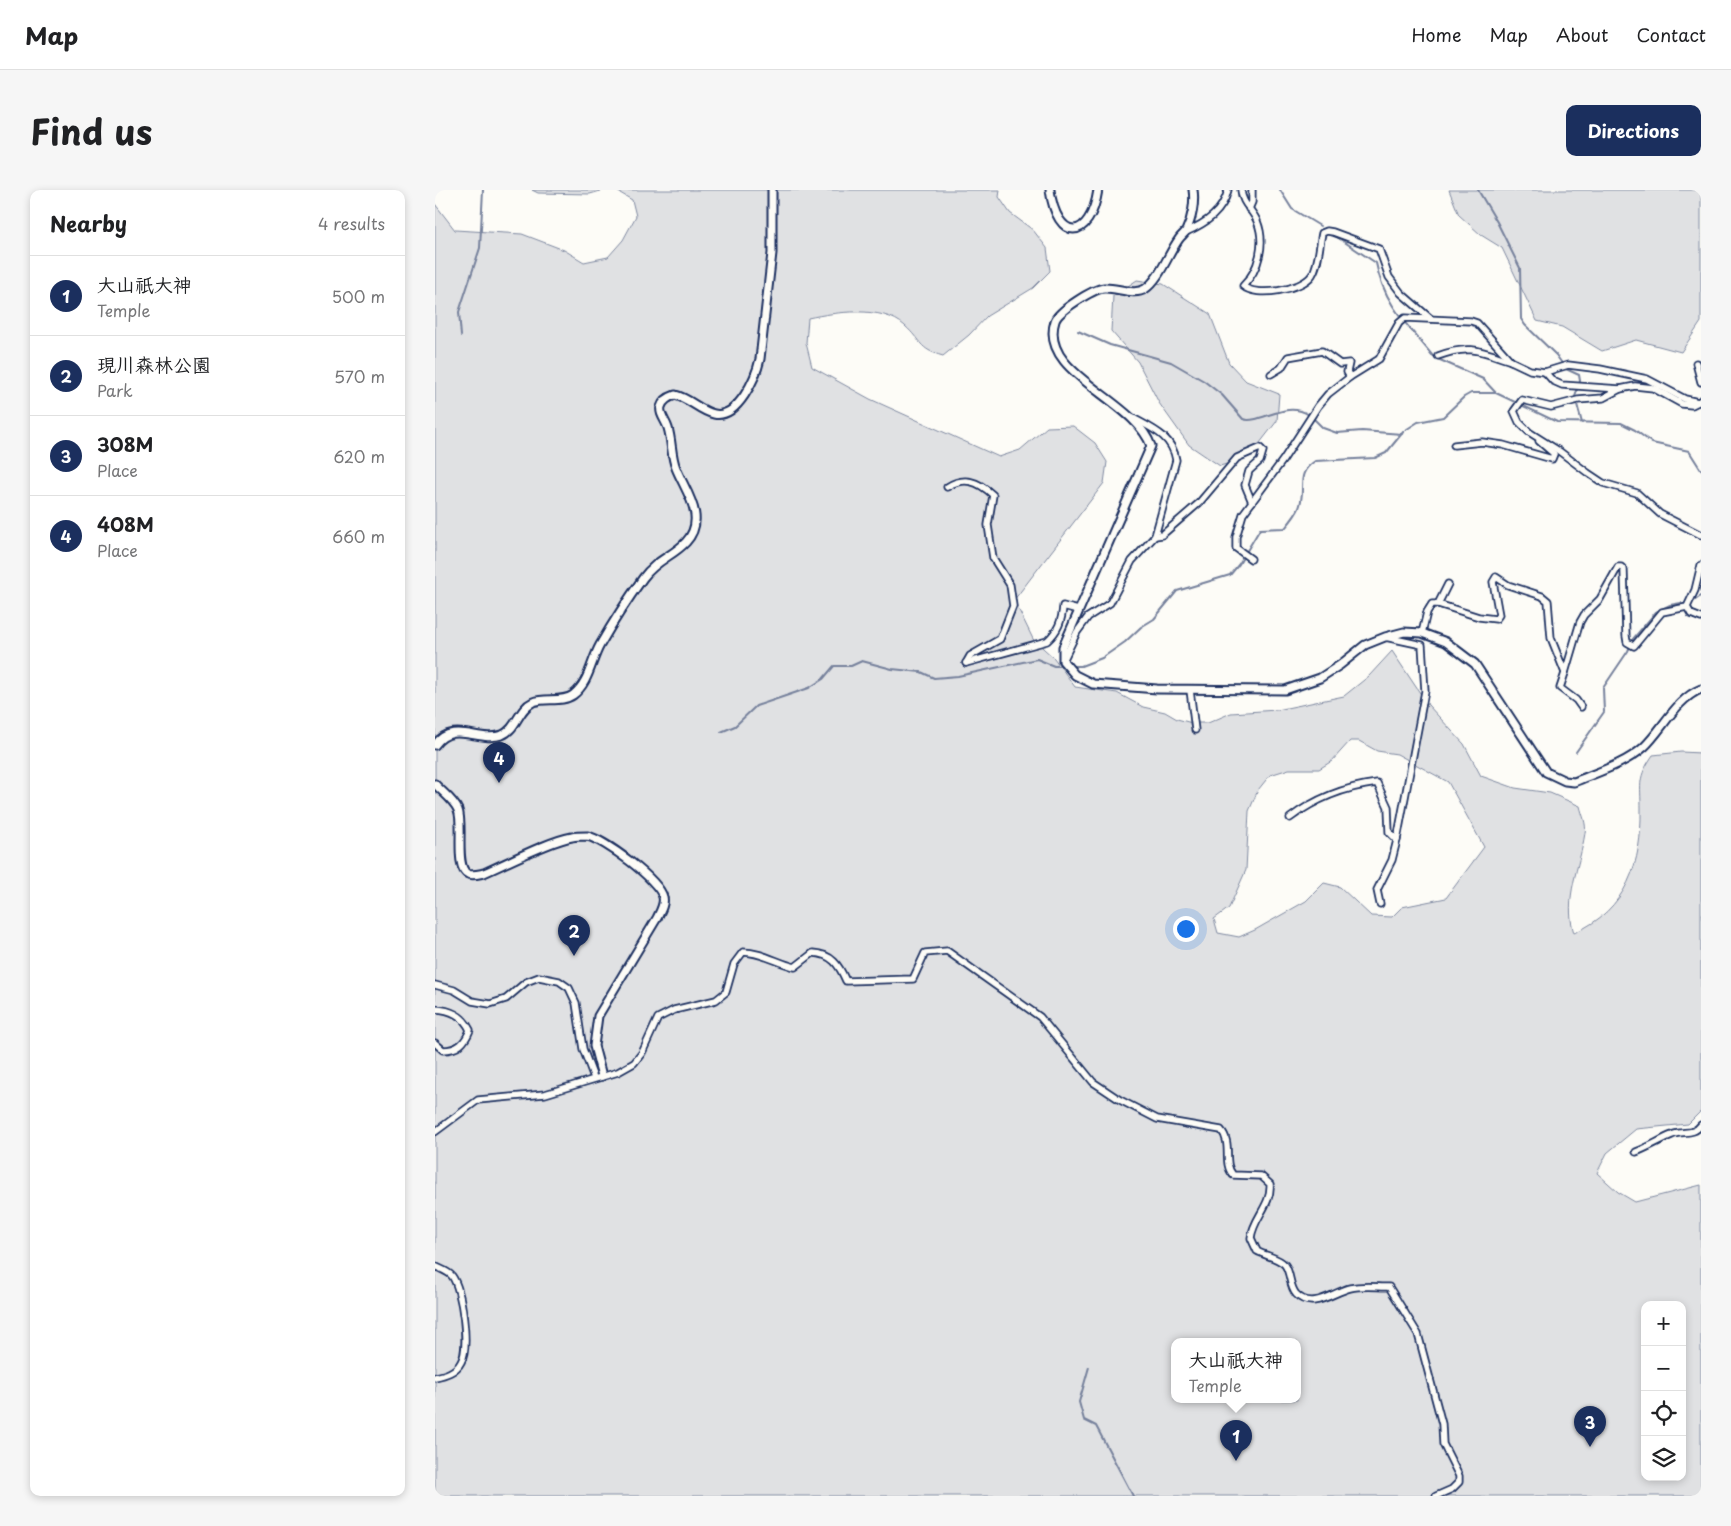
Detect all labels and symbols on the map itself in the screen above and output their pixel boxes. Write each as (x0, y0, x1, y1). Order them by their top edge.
pin: 4 (483, 742, 515, 783)
pin: 2 (558, 915, 590, 956)
your location (1173, 916, 1199, 942)
pin: 3 (1574, 1406, 1606, 1447)
pin: 1 (1220, 1420, 1252, 1461)

